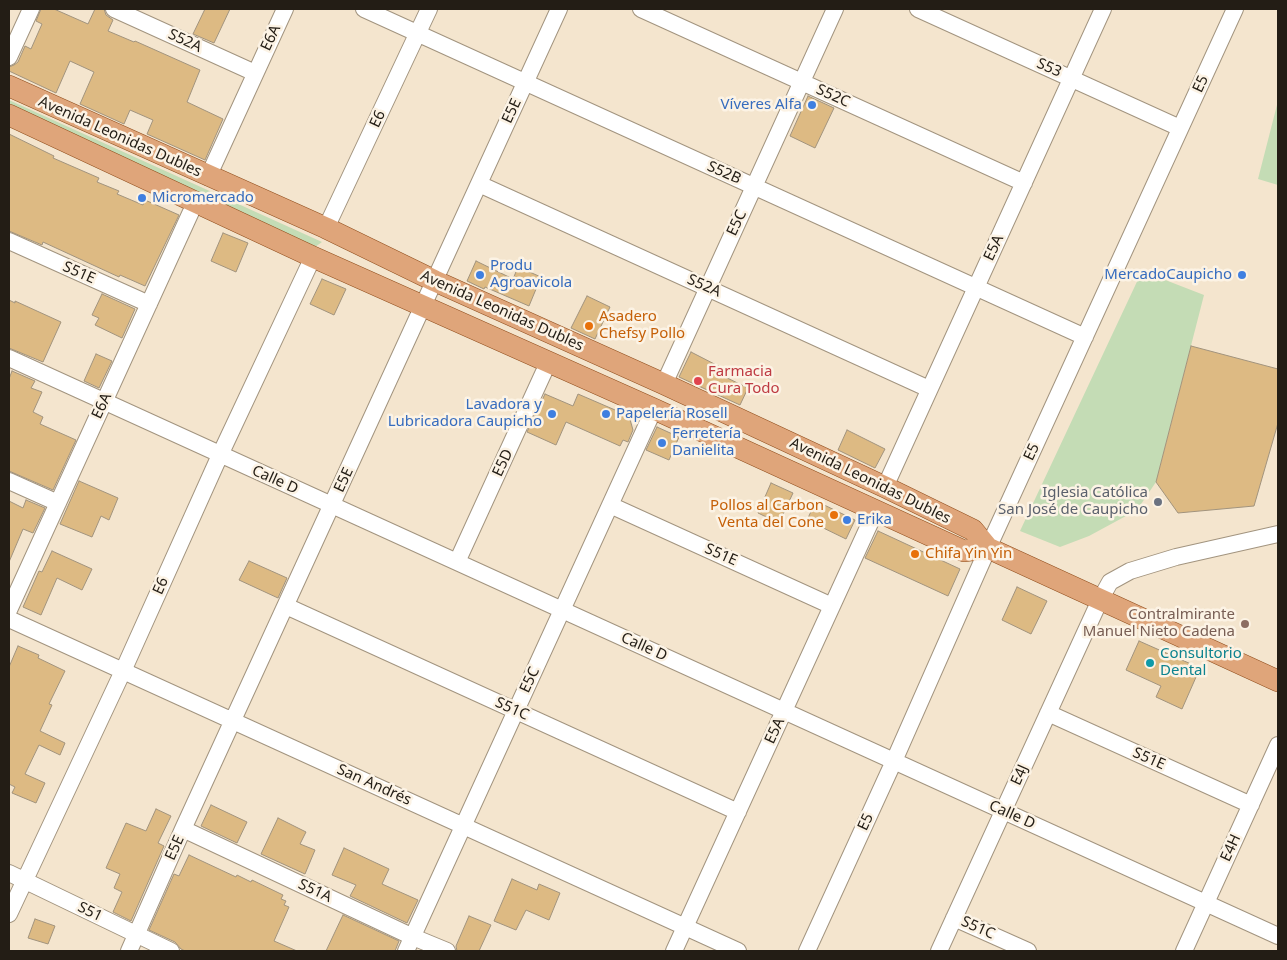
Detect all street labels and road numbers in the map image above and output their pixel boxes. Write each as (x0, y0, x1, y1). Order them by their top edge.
street label: E6A (257, 22, 285, 54)
street label: S52A (165, 25, 205, 57)
street label: S53 (1034, 55, 1064, 81)
street label: E5 (1189, 73, 1213, 95)
street label: S52C (813, 81, 853, 111)
street label: Avenida Leonidas Dubles (36, 93, 204, 181)
street label: E5E (499, 96, 525, 126)
street label: E6 (366, 108, 390, 130)
street label: S52B (704, 158, 744, 188)
street label: E5C (723, 207, 751, 239)
street label: E5A (980, 232, 1008, 264)
street label: S51E (60, 258, 98, 288)
street label: Avenida Leonidas Dubles (418, 267, 586, 355)
street label: S52A (684, 271, 724, 301)
street label: E6A (88, 390, 116, 422)
street label: Avenida Leonidas Dubles (787, 434, 953, 528)
street label: E5 (1020, 441, 1044, 463)
street label: E5D (489, 447, 517, 479)
street label: Calle D (249, 462, 301, 498)
street label: E5E (331, 465, 357, 495)
street label: S51E (702, 540, 740, 570)
street label: E6 (149, 575, 173, 597)
street label: Calle D (618, 629, 670, 665)
street label: E5C (516, 664, 544, 696)
street label: S51C (492, 694, 532, 724)
street label: E5A (761, 715, 789, 747)
street label: S51E (1130, 744, 1168, 774)
street label: San Andrés (334, 761, 414, 809)
street label: E4J (1008, 762, 1032, 788)
street label: Calle D (986, 797, 1038, 833)
street label: E5 (854, 811, 878, 833)
street label: E4H (1217, 831, 1245, 865)
street label: E5E (162, 833, 188, 863)
street label: S51A (295, 875, 335, 907)
street label: S51 (75, 898, 105, 926)
street label: S51C (958, 913, 998, 943)

